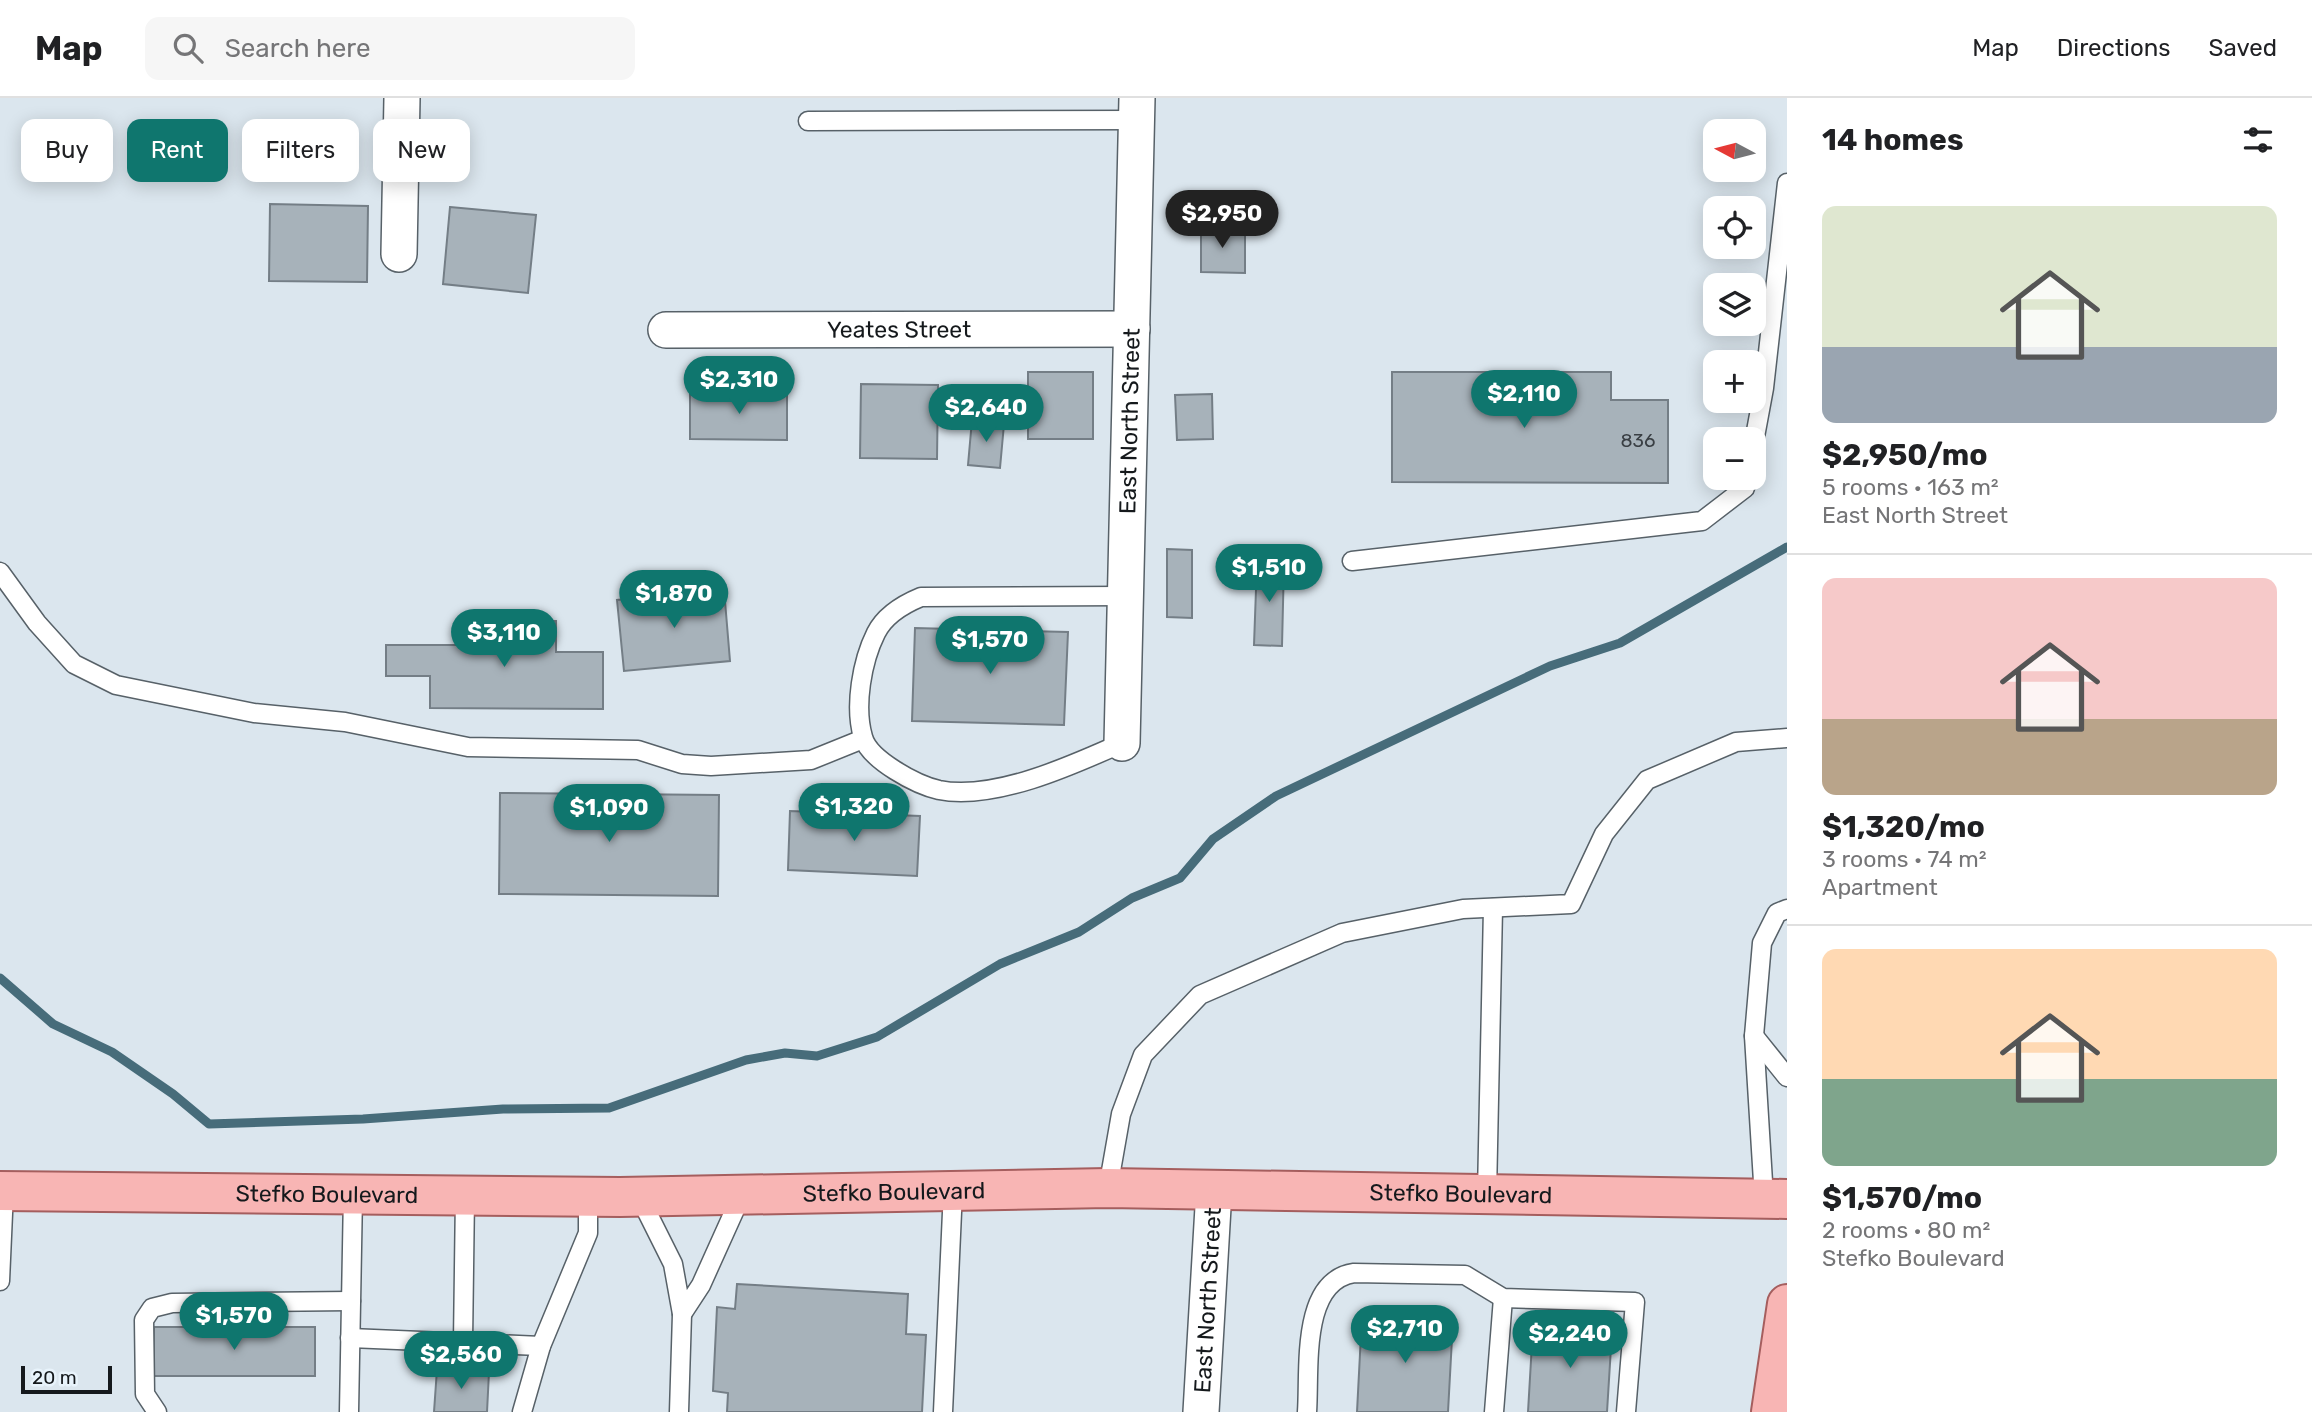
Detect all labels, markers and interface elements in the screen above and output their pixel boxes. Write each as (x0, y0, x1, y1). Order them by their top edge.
search box (145, 17, 635, 80)
text: Map (35, 29, 103, 68)
icon: search (169, 29, 207, 67)
text: Search here (225, 33, 370, 64)
text: Map (1972, 34, 2019, 62)
text: Directions (2057, 34, 2170, 62)
text: Saved (2208, 34, 2277, 62)
chip: Buy (21, 119, 113, 182)
chip: Rent (127, 119, 228, 182)
chip: Filters (242, 119, 359, 182)
chip: New (373, 119, 470, 182)
north arrow (1703, 119, 1766, 182)
map controls (1703, 119, 1766, 490)
icon: filters (2239, 121, 2277, 159)
text: 14 homes (1822, 122, 1964, 158)
pin: $2,950 (1165, 190, 1279, 250)
button: locate (1703, 196, 1766, 259)
text: $2,950 (1181, 199, 1263, 227)
icon: home (1987, 252, 2113, 378)
button: layers (1703, 273, 1766, 336)
street label: Yeates Street (827, 315, 971, 344)
street label: East North Street (1113, 328, 1146, 514)
button: + (1703, 350, 1766, 413)
pin: $2,310 (682, 356, 796, 416)
text: $2,310 (700, 365, 778, 393)
pin: $2,110 (1467, 370, 1581, 430)
text: $2,110 (1487, 379, 1561, 407)
pin: $2,640 (929, 384, 1043, 444)
text: $2,640 (945, 393, 1027, 421)
button: − (1703, 427, 1766, 490)
house number: 836 (1621, 429, 1655, 452)
text: $2,950/mo (1822, 437, 1987, 473)
text: 5 rooms · 163 m² (1822, 473, 1999, 501)
text: East North Street (1822, 501, 2008, 529)
pin: $1,510 (1212, 545, 1326, 604)
text: $1,510 (1232, 553, 1306, 581)
pin: $1,870 (617, 570, 731, 630)
text: $1,870 (635, 579, 713, 607)
pin: $3,110 (447, 610, 561, 669)
pin: $1,570 (933, 616, 1047, 676)
text: $3,110 (467, 618, 541, 646)
icon: home (1987, 624, 2113, 750)
text: $1,570 (952, 625, 1028, 653)
pin: $1,090 (552, 784, 666, 844)
pin: $1,320 (797, 784, 911, 843)
text: $1,320 (815, 792, 893, 820)
text: $1,090 (569, 793, 649, 821)
text: $1,320/mo (1822, 809, 1985, 845)
text: 3 rooms · 74 m² (1822, 845, 1987, 873)
text: Apartment (1822, 873, 1938, 901)
icon: home (1987, 995, 2113, 1121)
street label: Stefko Boulevard (802, 1176, 986, 1208)
street label: Stefko Boulevard (1369, 1178, 1552, 1209)
street label: Stefko Boulevard (235, 1179, 419, 1209)
text: $1,570/mo (1822, 1180, 1982, 1216)
street label: East North Street (1188, 1206, 1227, 1394)
text: 2 rooms · 80 m² (1822, 1216, 1990, 1244)
text: Stefko Boulevard (1822, 1244, 2005, 1272)
pin: $1,570 (177, 1292, 291, 1352)
text: $1,570 (196, 1301, 272, 1329)
pin: $2,710 (1348, 1306, 1462, 1365)
pin: $2,240 (1513, 1310, 1627, 1370)
text: $2,710 (1367, 1314, 1443, 1342)
text: $2,240 (1529, 1319, 1611, 1347)
pin: $2,560 (404, 1332, 518, 1391)
text: $2,560 (420, 1340, 502, 1368)
scale bar (21, 1363, 112, 1395)
text: 20 m (32, 1366, 77, 1389)

